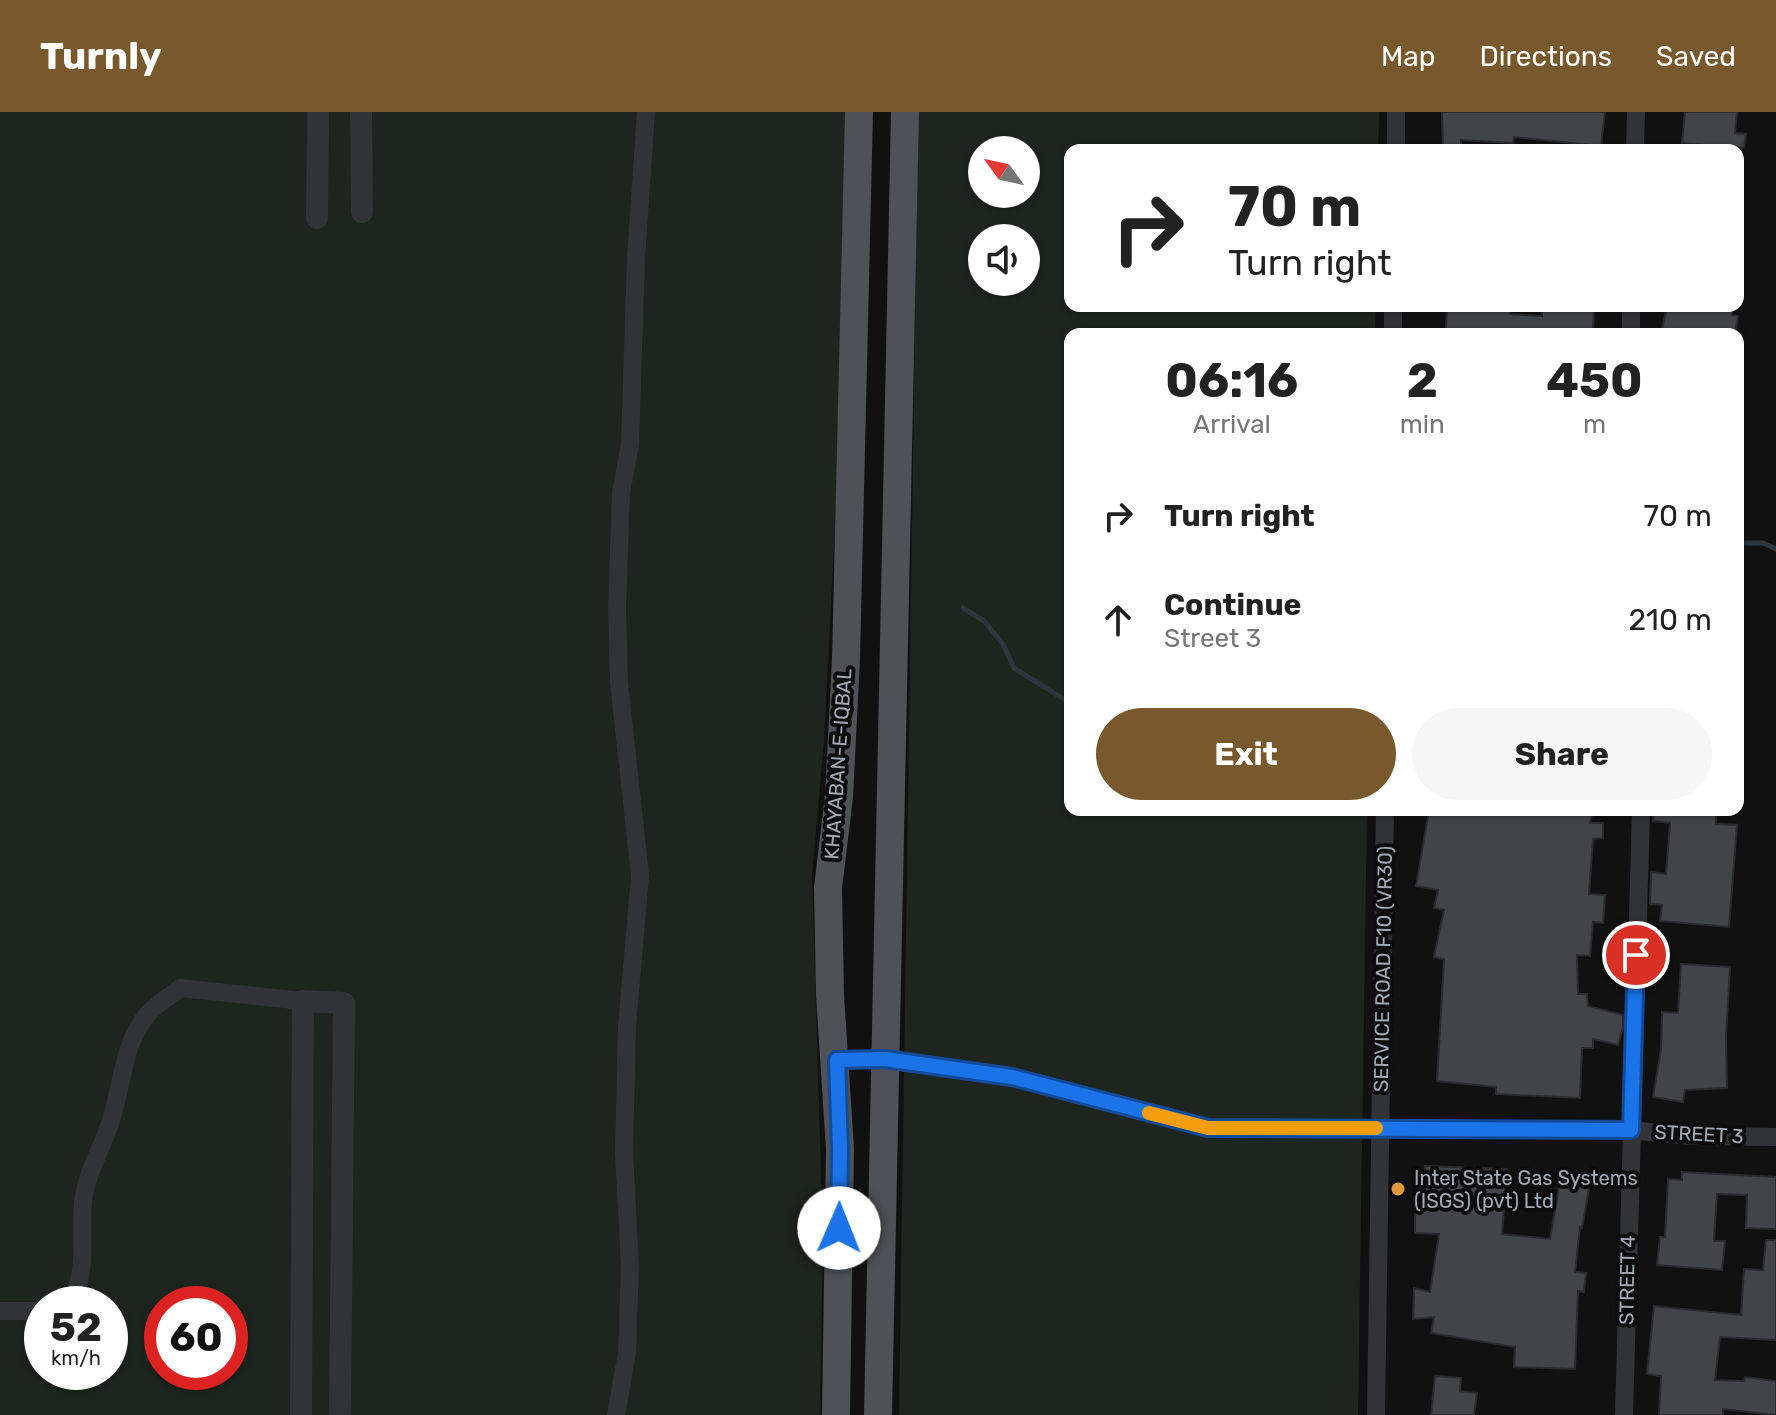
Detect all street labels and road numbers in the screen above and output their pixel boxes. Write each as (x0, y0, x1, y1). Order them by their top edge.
street label: KHAYABAN-E-IQBAL (819, 668, 857, 860)
street label: SERVICE ROAD F10 (VR30) (1369, 846, 1397, 1092)
street label: STREET 3 (1654, 1120, 1744, 1148)
street label: STREET 4 (1614, 1235, 1640, 1325)

